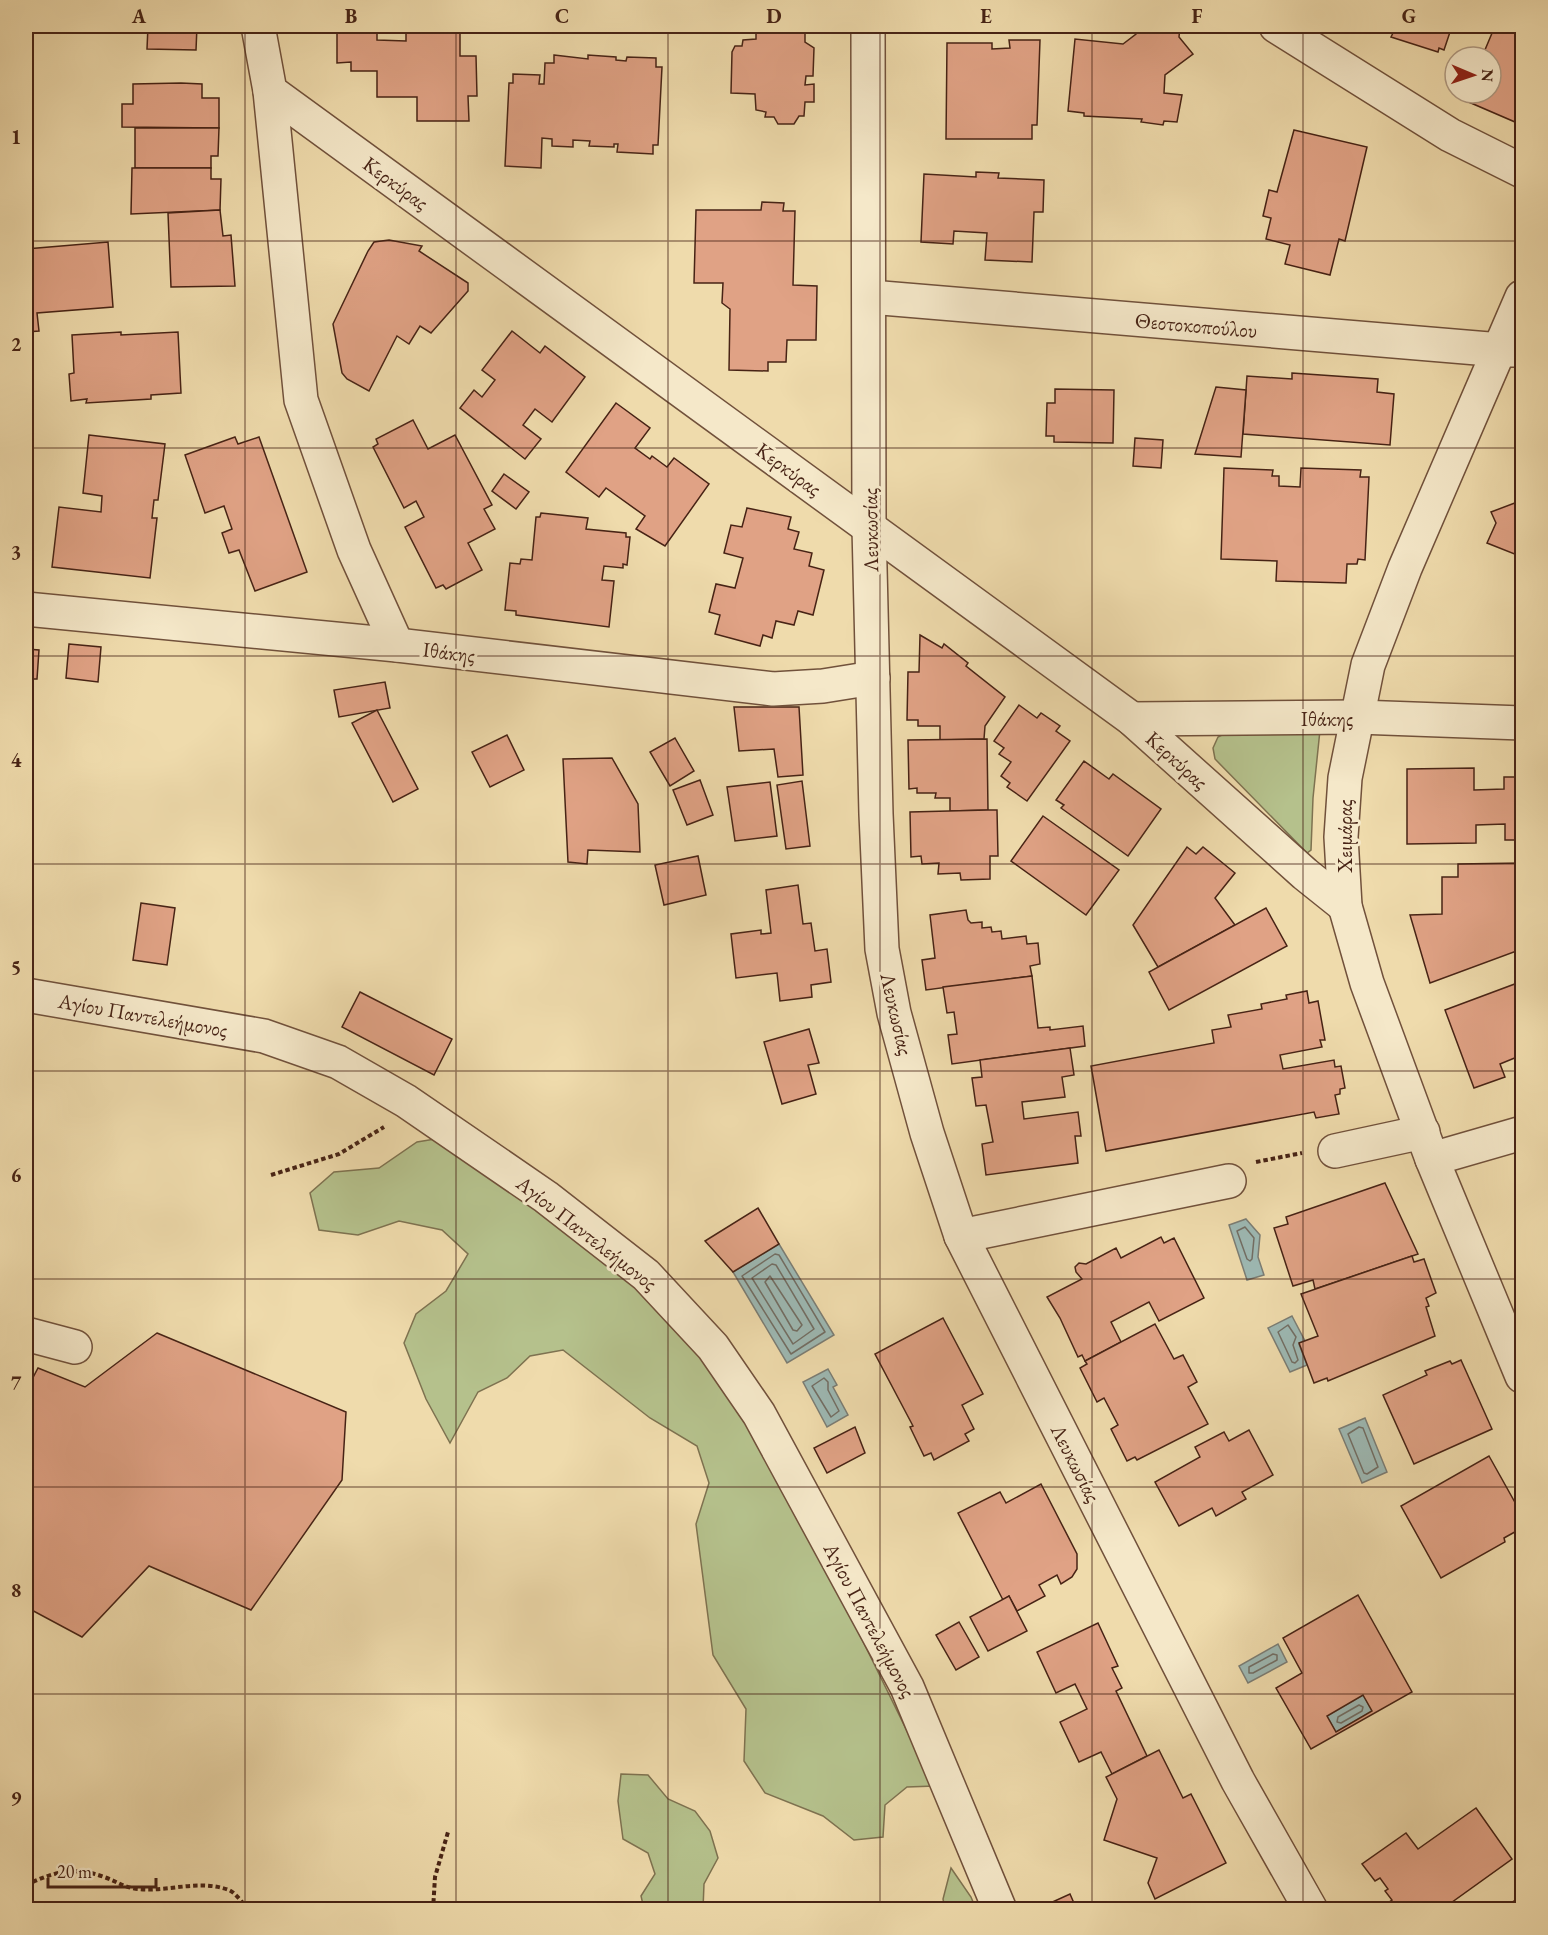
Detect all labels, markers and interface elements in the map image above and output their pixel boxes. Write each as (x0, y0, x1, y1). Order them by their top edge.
text: A (131, 3, 147, 29)
text: B (345, 3, 357, 29)
text: C (555, 3, 569, 29)
text: D (766, 3, 782, 29)
text: E (980, 3, 992, 29)
text: F (1192, 3, 1203, 29)
text: G (1402, 3, 1416, 29)
north arrow (1443, 45, 1503, 105)
text: N (1477, 69, 1498, 82)
text: 1 (11, 124, 21, 150)
street label: Κερκύρας (358, 150, 434, 216)
street label: Θεοτοκοπούλου (1134, 306, 1258, 344)
text: 2 (11, 331, 22, 357)
street label: Κερκύρας (751, 436, 827, 502)
street label: Λευκωσίας (856, 488, 884, 573)
text: 3 (11, 539, 21, 565)
street label: Ιθάκης (421, 635, 477, 669)
street label: Ιθάκης (1301, 705, 1353, 732)
street label: Κερκύρας (1140, 725, 1214, 795)
text: 4 (11, 747, 22, 773)
street label: Χειμάρας (1331, 799, 1358, 874)
text: 5 (11, 954, 21, 980)
street label: Λευκωσίας (874, 969, 920, 1058)
street label: Αγίου Παντελεήμονος (55, 987, 230, 1043)
text: 6 (11, 1162, 22, 1188)
street label: Αγίου Παντελεήμονος (510, 1169, 663, 1296)
text: 7 (11, 1370, 22, 1396)
street label: Λευκωσίας (1044, 1419, 1107, 1507)
street label: Αγίου Παντελεήμονος (817, 1537, 922, 1702)
text: 8 (11, 1577, 21, 1603)
text: 9 (11, 1785, 22, 1811)
scale bar (48, 1851, 156, 1889)
text: 20 m (57, 1860, 92, 1883)

